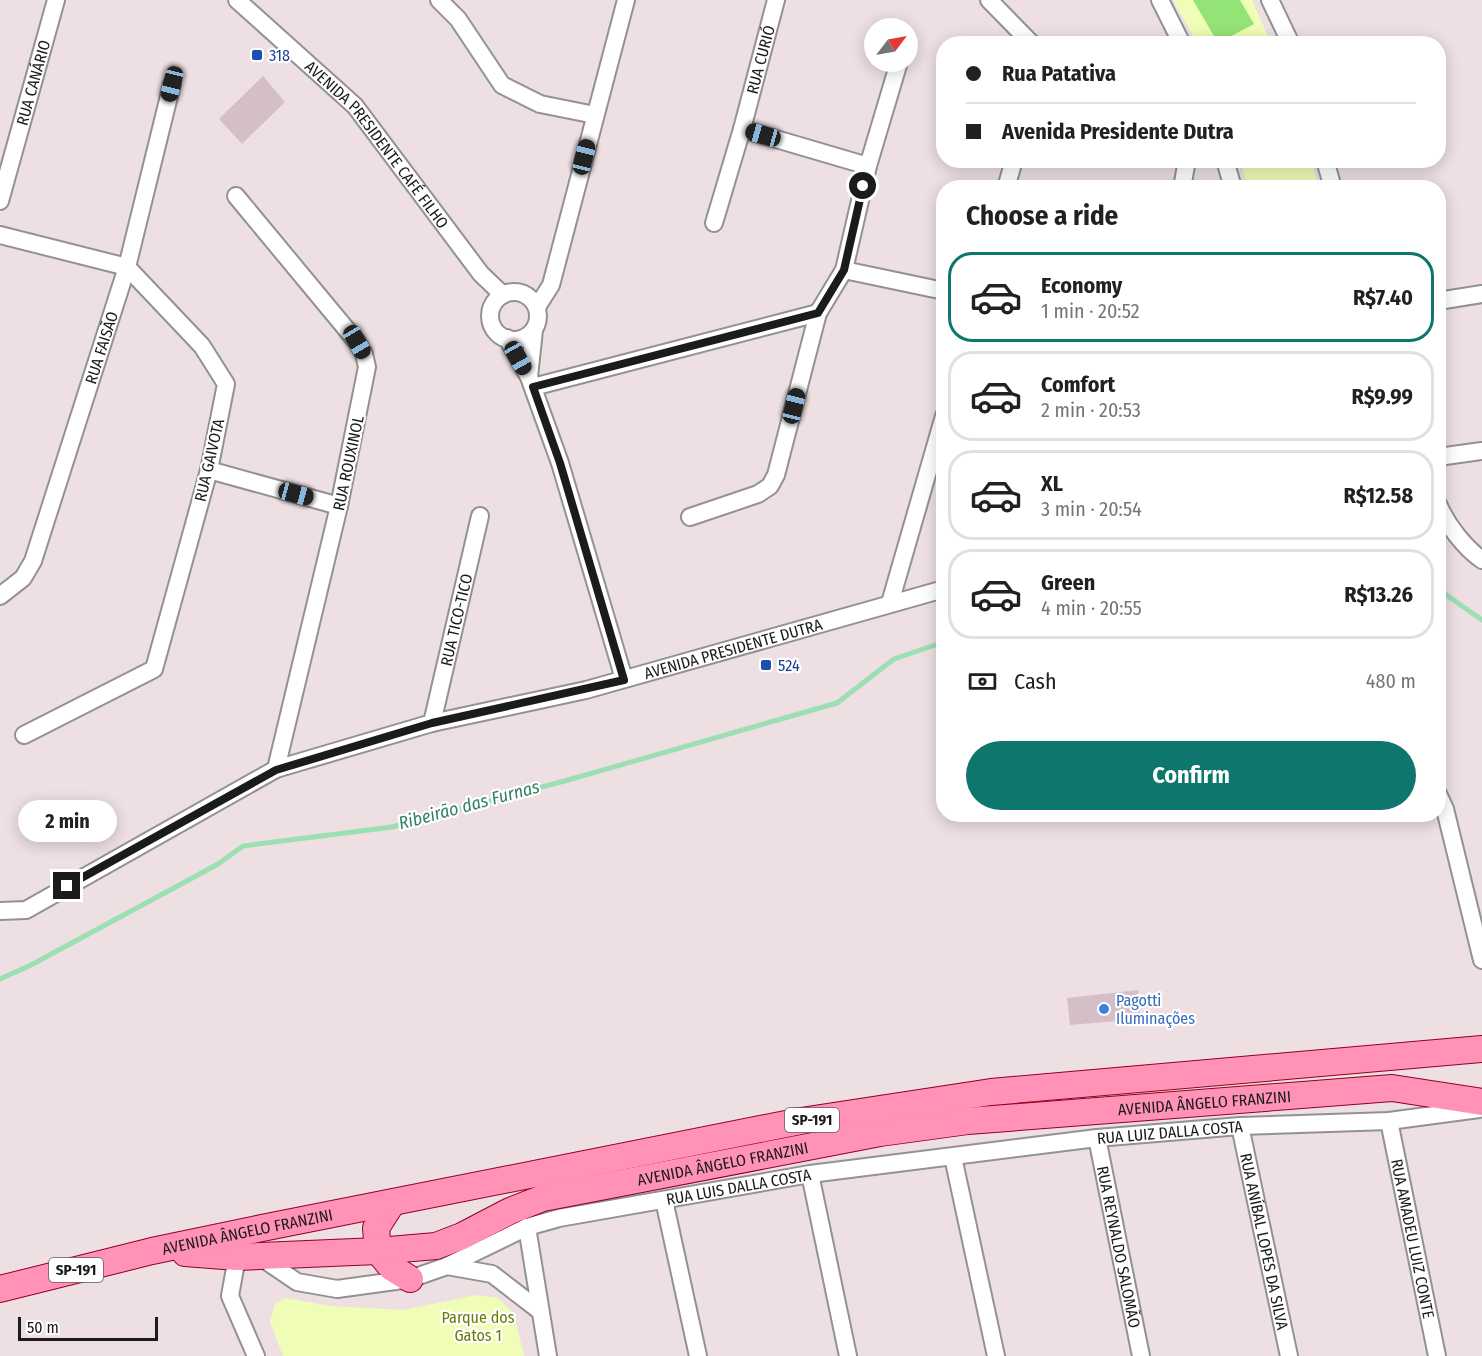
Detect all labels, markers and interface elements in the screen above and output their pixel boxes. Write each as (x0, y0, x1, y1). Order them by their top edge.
north arrow (864, 18, 918, 72)
map controls (864, 18, 918, 72)
street label: RUA CURIÓ (743, 23, 779, 96)
street label: RUA CANÁRIO (13, 38, 54, 127)
place label: 318 (269, 46, 290, 65)
marker: 318 (250, 48, 264, 62)
street label: AVENIDA PRESIDENTE CAFÉ FILHO (301, 57, 452, 232)
text: Rua Patativa (1002, 60, 1116, 87)
car (159, 64, 185, 104)
text: Avenida Presidente Dutra (1002, 118, 1234, 145)
car (743, 121, 783, 149)
car (571, 137, 597, 177)
route start (849, 172, 876, 199)
text: Choose a ride (966, 200, 1118, 232)
icon: car (969, 270, 1023, 324)
text: Economy (1041, 272, 1122, 299)
text: R$7.40 (1353, 284, 1413, 311)
text: 1 min · 20:52 (1041, 299, 1139, 323)
street label: RUA FAISÃO (81, 309, 122, 386)
car (340, 322, 374, 362)
car (501, 338, 535, 378)
icon: car (969, 369, 1023, 423)
text: Comfort (1041, 371, 1115, 398)
text: R$9.99 (1352, 383, 1413, 410)
car (781, 386, 807, 426)
text: 2 min · 20:53 (1041, 398, 1141, 422)
street label: RUA ROUXINOL (329, 414, 368, 512)
street label: RUA GAIVOTA (191, 416, 228, 503)
icon: car (969, 468, 1023, 522)
text: XL (1041, 470, 1063, 497)
car (276, 481, 316, 507)
text: R$12.58 (1344, 482, 1413, 509)
text: 3 min · 20:54 (1041, 497, 1142, 521)
icon: car (969, 567, 1023, 621)
text: Green (1041, 569, 1095, 596)
street label: RUA TICO-TICO (437, 572, 476, 668)
text: R$13.26 (1344, 581, 1413, 608)
text: 4 min · 20:55 (1041, 596, 1142, 620)
street label: AVENIDA PRESIDENTE DUTRA (642, 615, 825, 683)
place label: 524 (778, 656, 800, 675)
marker: 524 (759, 658, 773, 672)
icon: cash (966, 665, 999, 698)
text: Cash (1014, 668, 1057, 695)
text: 480 m (1366, 669, 1416, 693)
button: Confirm (966, 741, 1416, 810)
water label: Ribeirão das Furnas (396, 775, 542, 834)
callout: 2 min (17, 799, 116, 841)
text: 2 min (45, 809, 90, 833)
route end (53, 872, 80, 899)
place label: Pagotti Iluminações (1116, 991, 1195, 1028)
marker: Pagotti Iluminações (1097, 1002, 1111, 1016)
street label: AVENIDA ÂNGELO FRANZINI (1117, 1087, 1292, 1119)
road number: SP-191 (785, 1108, 839, 1132)
street label: RUA LUIZ DALLA COSTA (1096, 1117, 1244, 1148)
street label: AVENIDA ÂNGELO FRANZINI (636, 1138, 810, 1190)
street label: RUA ANÍBAL LOPES DA SILVA (1236, 1152, 1292, 1332)
street label: RUA AMADEU LUIZ CONTE (1387, 1157, 1438, 1320)
street label: RUA REYNALDO SALOMÃO (1093, 1164, 1144, 1330)
street label: RUA LUIS DALLA COSTA (665, 1165, 813, 1209)
street label: AVENIDA ÂNGELO FRANZINI (160, 1205, 334, 1259)
road number: SP-191 (49, 1258, 103, 1282)
park label: Parque dos Gatos 1 (442, 1308, 515, 1345)
scale bar (18, 1314, 158, 1342)
text: 50 m (27, 1318, 59, 1337)

